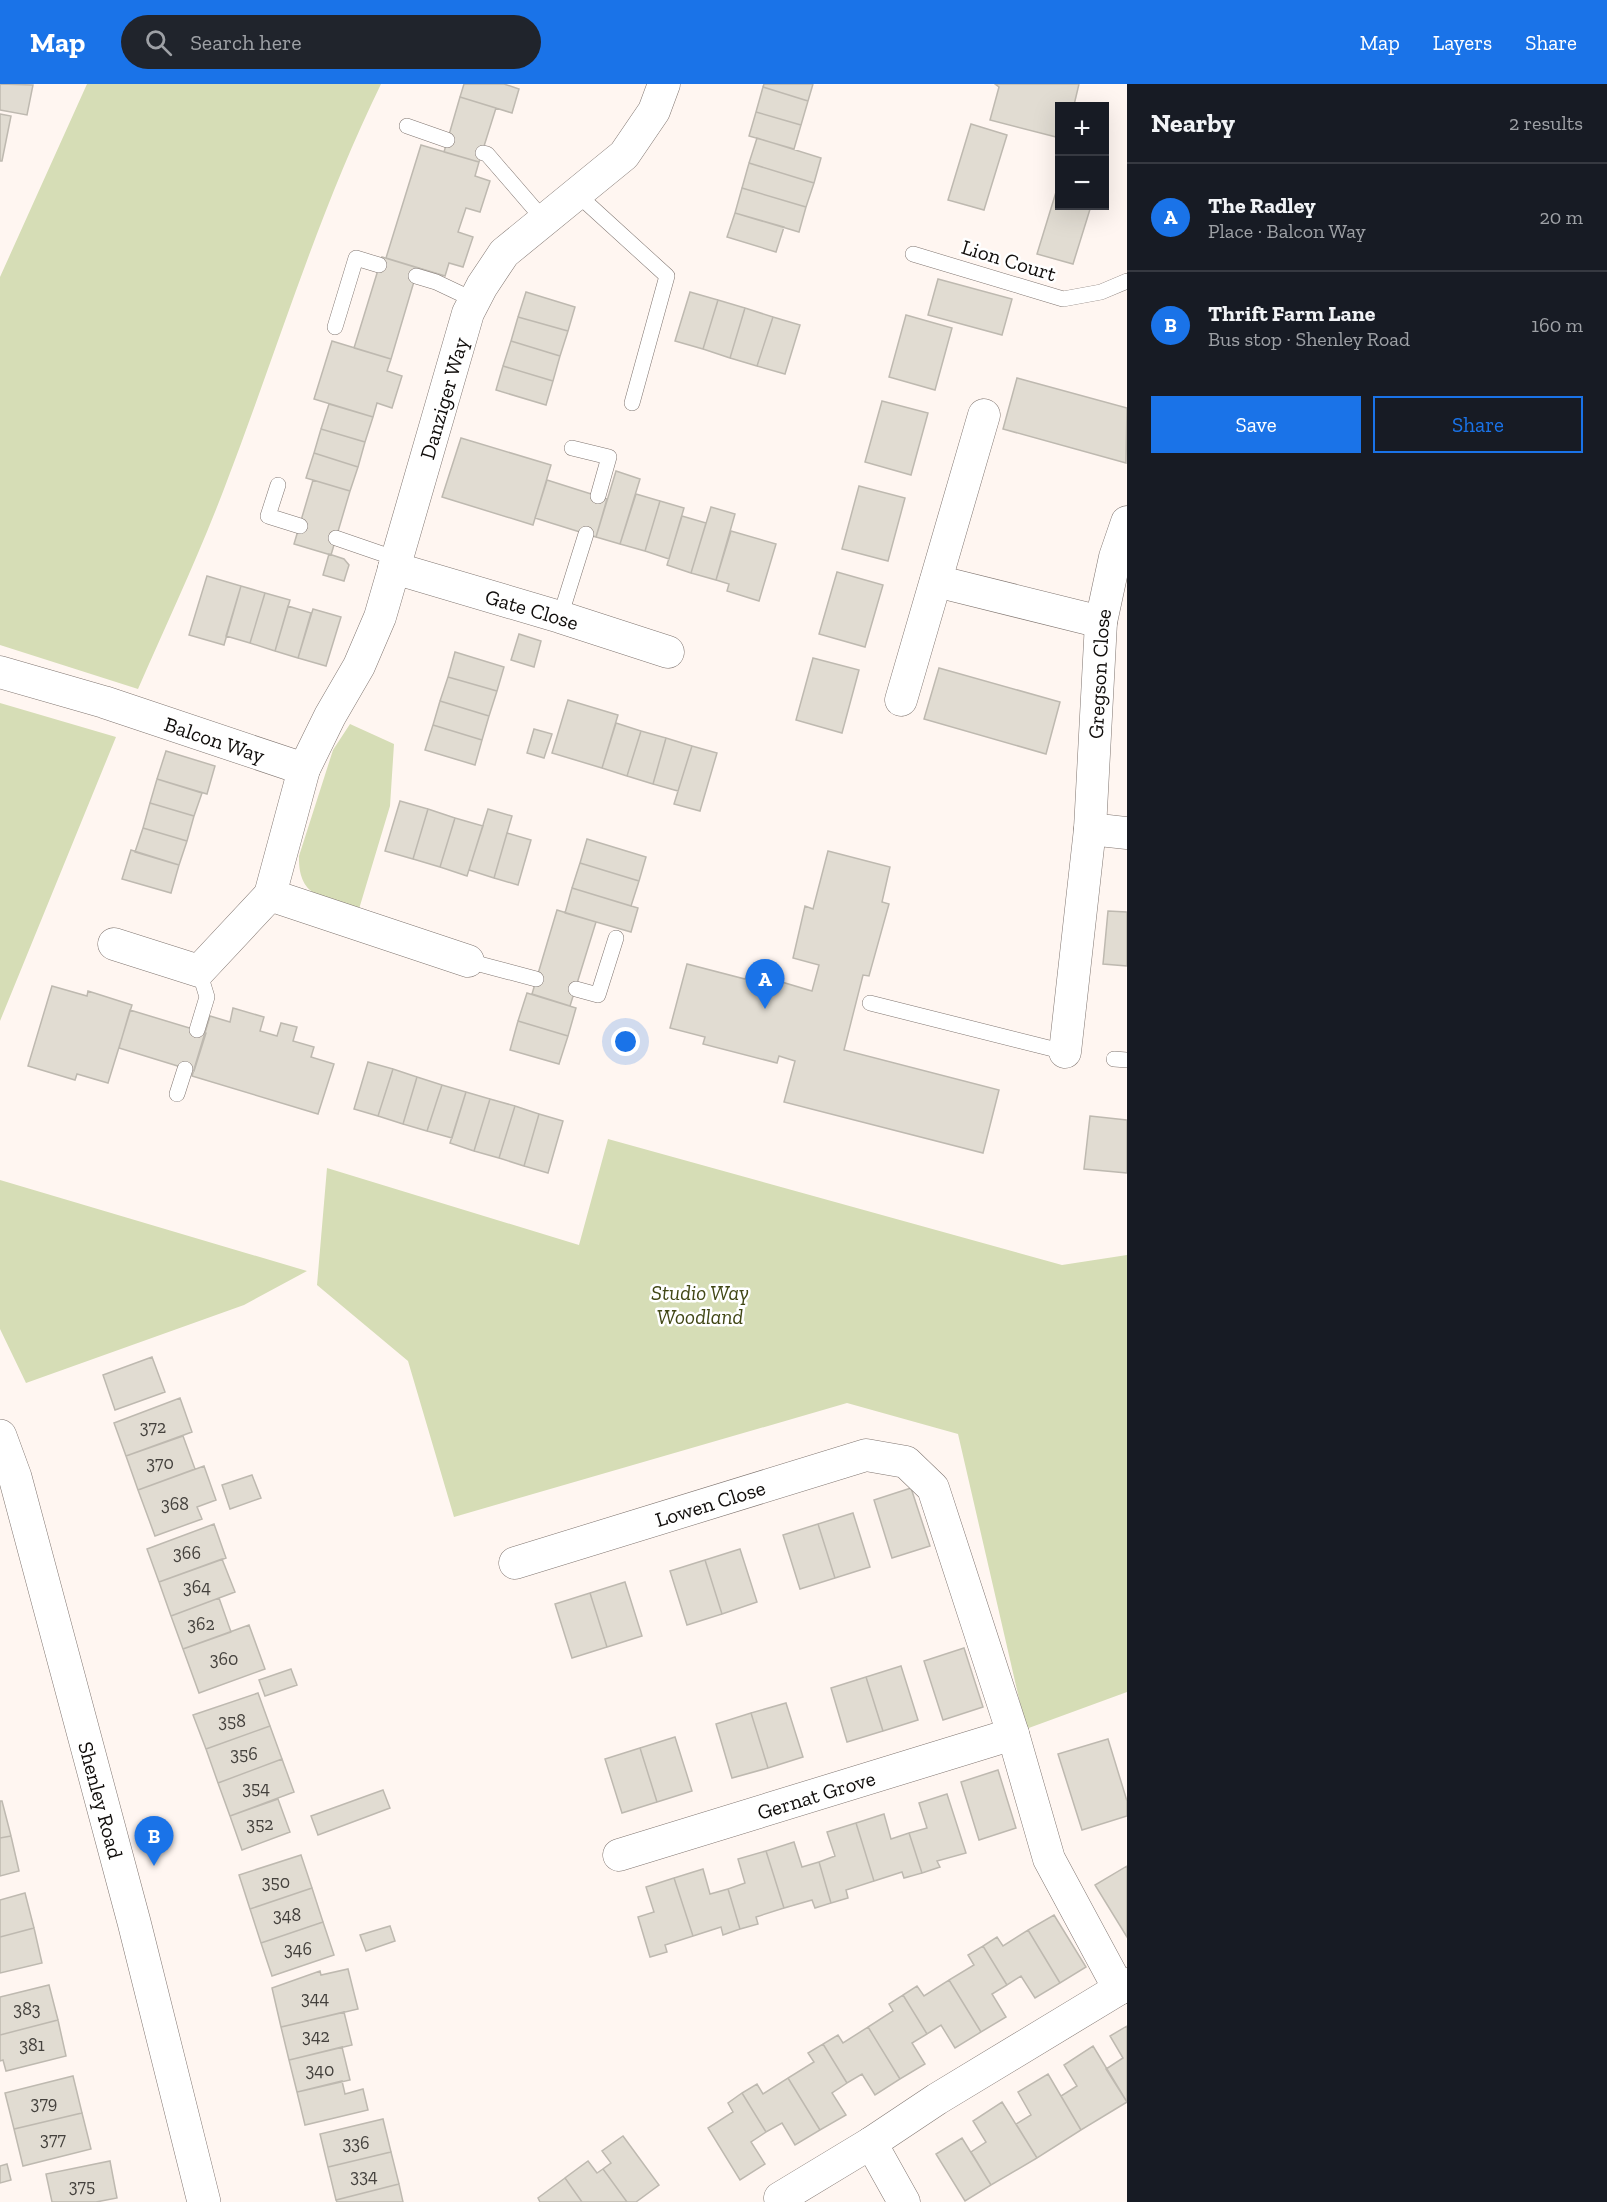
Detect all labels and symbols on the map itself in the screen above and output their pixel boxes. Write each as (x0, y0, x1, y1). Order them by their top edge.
street label: Lion Court (959, 234, 1060, 286)
street label: Danziger Way (414, 334, 473, 462)
street label: Gate Close (482, 583, 582, 635)
street label: Gregson Close (1082, 606, 1116, 739)
street label: Balcon Way (161, 711, 268, 768)
pin: A (746, 960, 784, 1009)
your location (611, 1027, 640, 1056)
park label: Studio Way Woodland (651, 1280, 749, 1329)
house number: 372 (140, 1416, 166, 1438)
house number: 370 (146, 1452, 174, 1474)
street label: Lowen Close (652, 1474, 768, 1532)
house number: 368 (161, 1493, 189, 1515)
house number: 366 (173, 1542, 201, 1564)
house number: 364 (183, 1576, 211, 1598)
house number: 362 (187, 1613, 215, 1635)
house number: 360 (210, 1648, 238, 1670)
house number: 358 (218, 1710, 246, 1732)
street label: Shenley Road (74, 1739, 129, 1862)
house number: 356 (230, 1743, 258, 1765)
street label: Gernat Grove (754, 1765, 878, 1824)
house number: 354 (242, 1777, 270, 1799)
house number: 352 (246, 1813, 274, 1835)
pin: B (134, 1816, 174, 1866)
house number: 350 (262, 1871, 290, 1893)
house number: 348 (273, 1904, 301, 1926)
house number: 346 (284, 1938, 312, 1960)
house number: 344 (301, 1987, 329, 2009)
house number: 383 (13, 1998, 41, 2020)
house number: 342 (302, 2025, 330, 2047)
house number: 381 (19, 2034, 45, 2056)
house number: 340 (306, 2059, 334, 2081)
house number: 379 (31, 2092, 57, 2114)
house number: 377 (40, 2128, 66, 2150)
house number: 336 (342, 2132, 370, 2154)
house number: 334 (350, 2165, 378, 2187)
house number: 375 (69, 2175, 95, 2197)

